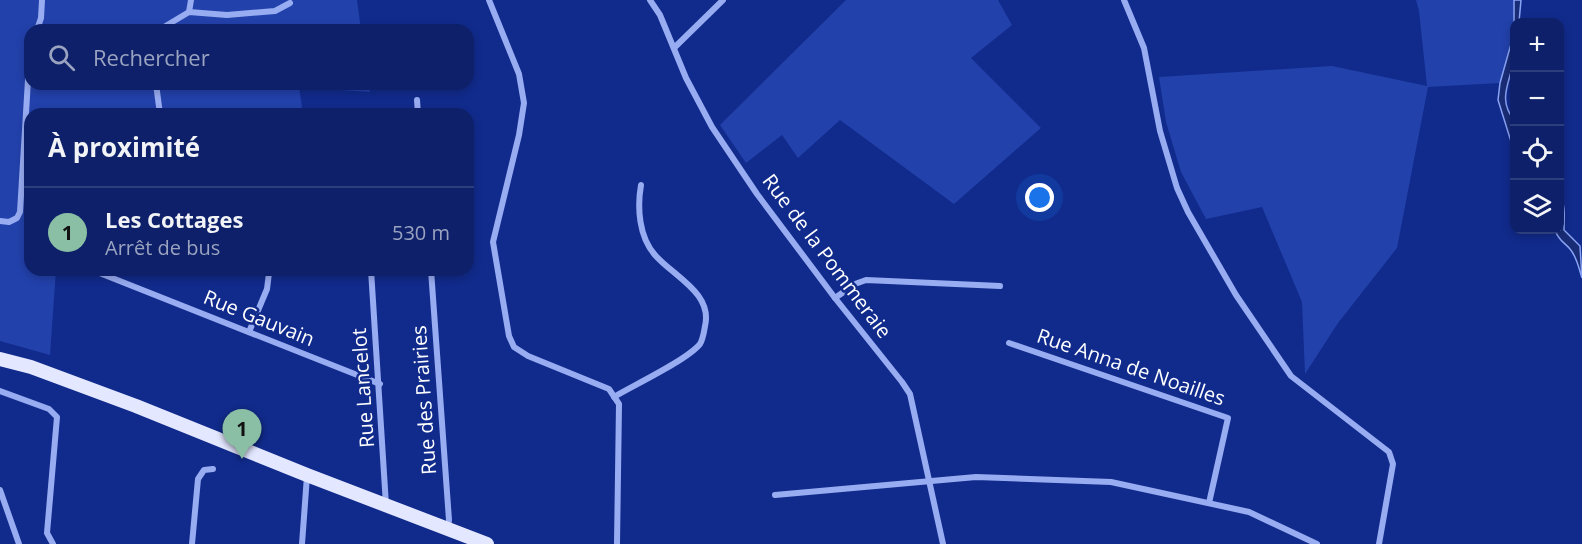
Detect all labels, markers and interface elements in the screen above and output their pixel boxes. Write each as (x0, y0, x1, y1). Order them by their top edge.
map controls (1510, 18, 1564, 234)
button: + (1510, 18, 1564, 72)
search box (24, 24, 474, 90)
icon: search (45, 41, 78, 74)
text: Rechercher (93, 42, 210, 72)
button: − (1510, 72, 1564, 126)
button: locate (1510, 126, 1564, 180)
text: À proximité (48, 129, 200, 165)
street label: Rue de la Pommeraie (757, 168, 898, 343)
button: layers (1510, 180, 1564, 234)
your location (1025, 183, 1054, 212)
text: Les Cottages (105, 204, 243, 234)
text: 1 (62, 219, 73, 246)
text: 530 m (392, 219, 450, 246)
text: Arrêt de bus (105, 234, 220, 261)
street label: Rue Gauvain (200, 283, 319, 352)
street label: Rue Anna de Noailles (1033, 322, 1229, 411)
street label: Rue des Prairies (405, 324, 442, 476)
street label: Rue Lancelot (345, 327, 380, 449)
pin: 1 (222, 410, 262, 459)

